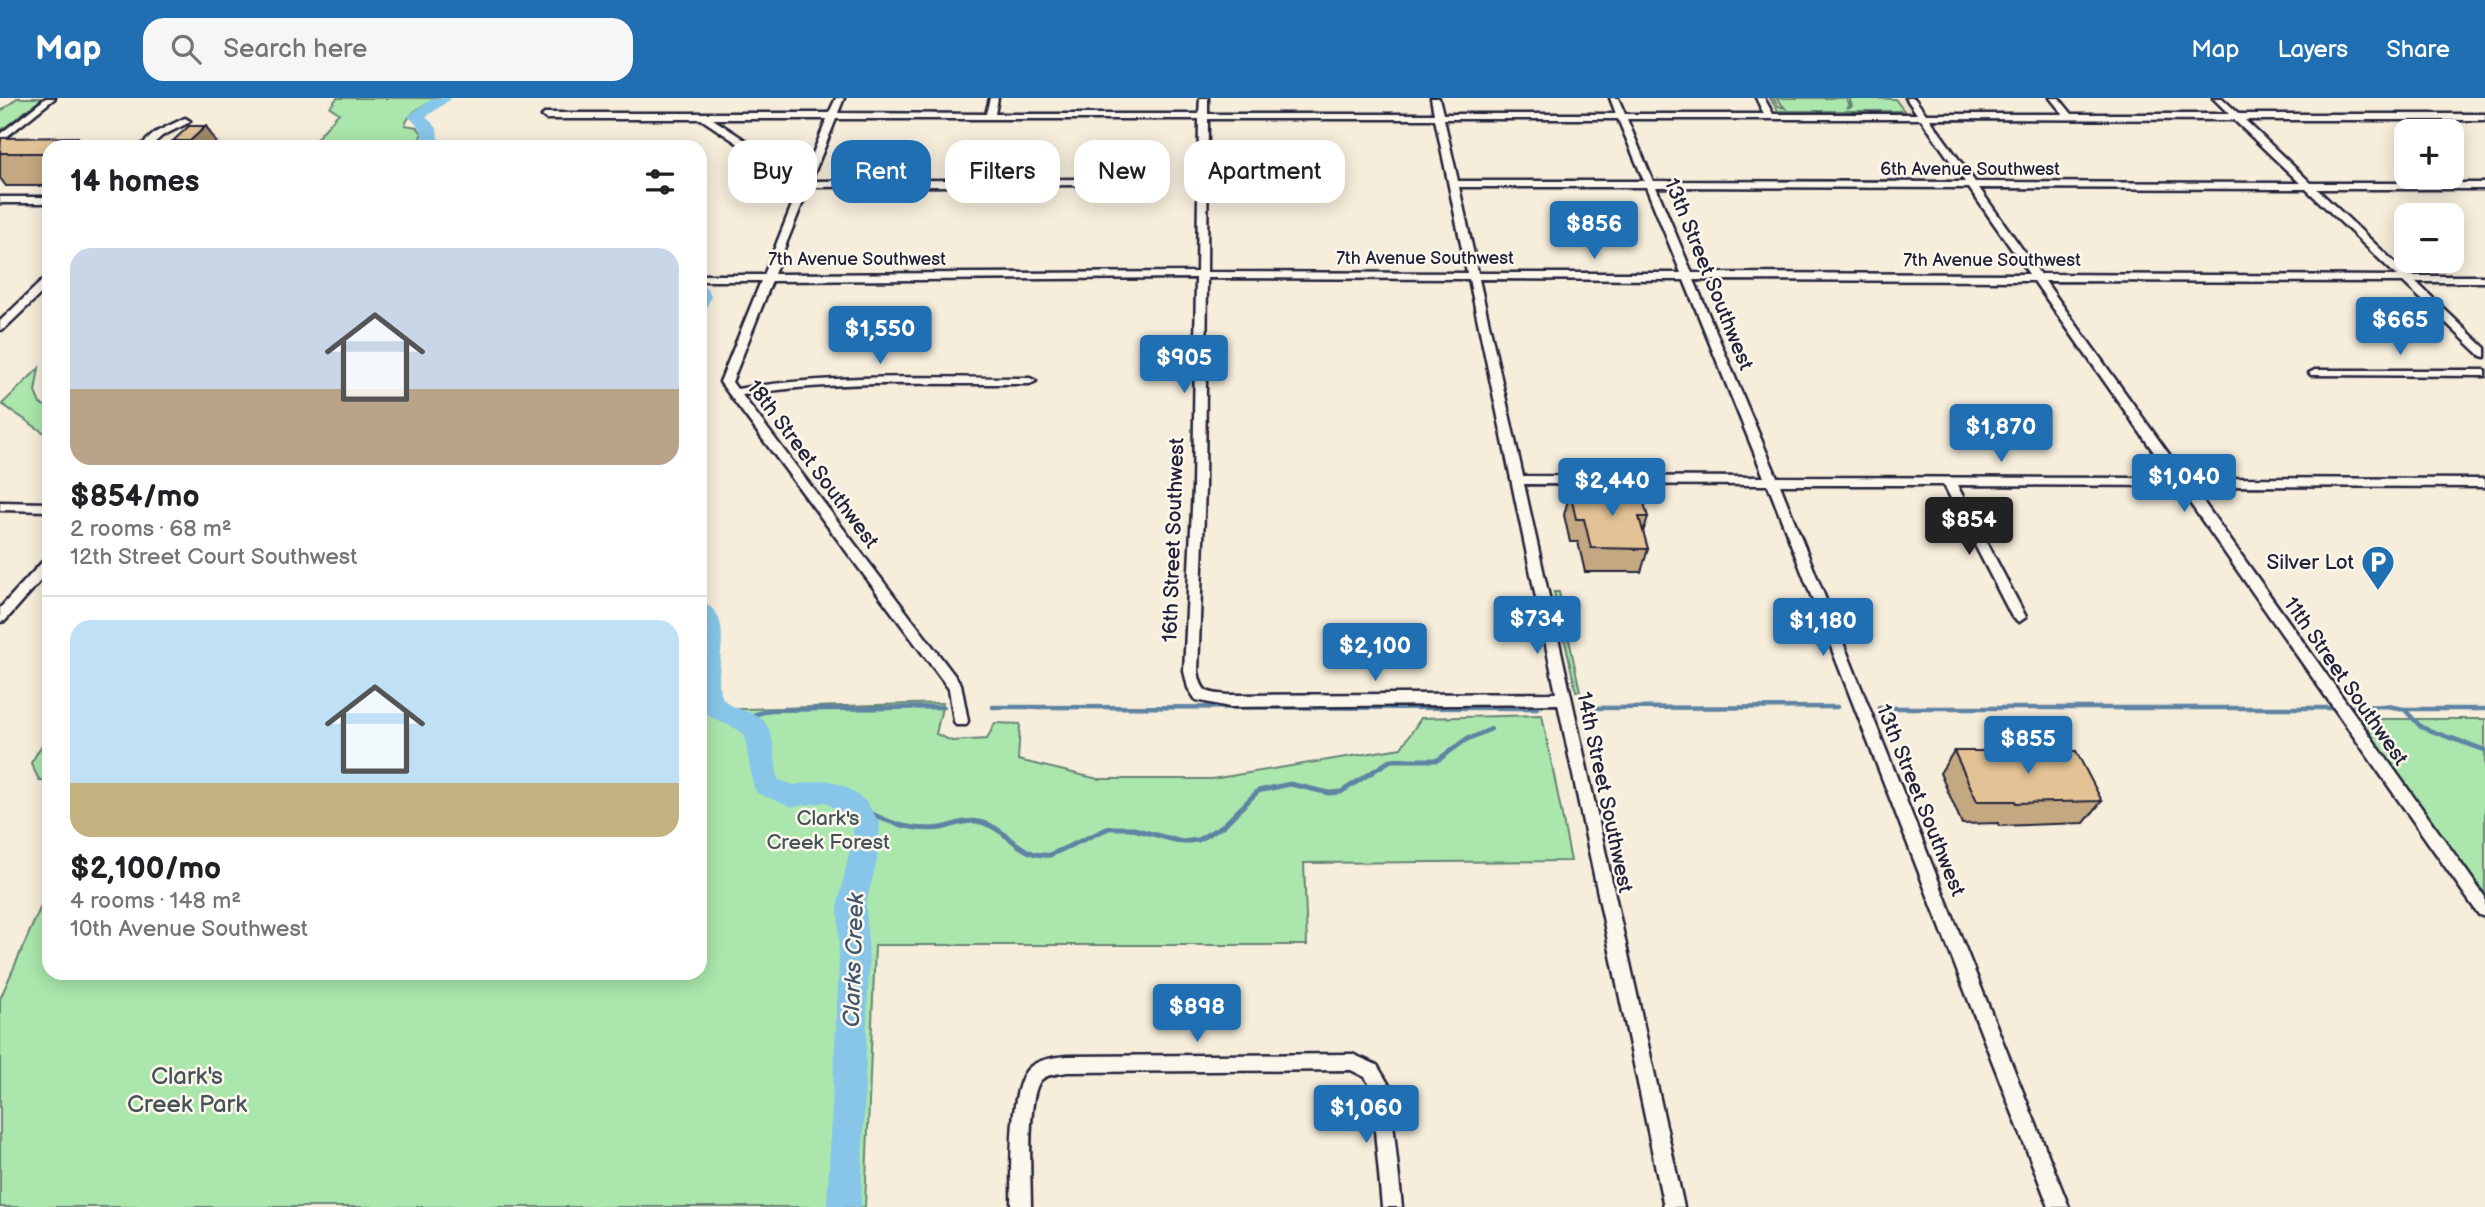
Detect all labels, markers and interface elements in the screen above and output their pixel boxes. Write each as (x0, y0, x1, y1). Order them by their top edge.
search box (143, 18, 633, 81)
text: Map (35, 29, 101, 69)
icon: search (167, 30, 205, 68)
text: Search here (223, 34, 367, 65)
text: Map (2191, 35, 2239, 64)
text: Layers (2277, 35, 2348, 64)
text: Share (2386, 35, 2450, 64)
map controls (2394, 119, 2464, 273)
button: + (2394, 119, 2464, 189)
chip: Buy (728, 140, 817, 203)
chip: Rent (831, 140, 931, 203)
chip: Filters (945, 140, 1060, 203)
chip: New (1074, 140, 1170, 203)
chip: Apartment (1184, 140, 1345, 203)
street label: 6th Avenue Southwest (1880, 159, 2060, 180)
icon: filters (641, 163, 679, 201)
text: 14 homes (70, 164, 199, 200)
street label: 13th Street Southwest (1659, 175, 1759, 374)
pin: $856 (1553, 202, 1635, 261)
button: − (2394, 203, 2464, 273)
text: $856 (1566, 210, 1622, 238)
street label: 7th Avenue Southwest (1336, 248, 1514, 269)
street label: 7th Avenue Southwest (768, 249, 946, 270)
street label: 7th Avenue Southwest (1903, 250, 2081, 271)
icon: home (312, 294, 438, 420)
pin: $665 (2359, 298, 2441, 357)
pin: $1,550 (823, 306, 937, 366)
text: $665 (2372, 306, 2428, 334)
text: $1,550 (845, 315, 915, 343)
pin: $905 (1143, 336, 1225, 395)
text: $905 (1156, 344, 1212, 372)
street label: 18th Street Southwest (741, 375, 884, 554)
pin: $1,870 (1944, 404, 2058, 464)
text: $1,870 (1966, 413, 2036, 441)
street label: 16th Street Southwest (1157, 437, 1190, 643)
pin: $1,040 (2127, 454, 2241, 514)
pin: $2,440 (1555, 458, 1669, 518)
text: $1,040 (2148, 463, 2220, 491)
text: $2,440 (1574, 467, 1650, 495)
text: $854/mo (70, 479, 200, 515)
pin: $854 (1928, 498, 2010, 557)
text: $854 (1941, 506, 1997, 534)
text: 2 rooms · 68 m² (70, 515, 232, 543)
text: 12th Street Court Southwest (70, 543, 357, 571)
parking icon: Silver Lot (2359, 543, 2397, 592)
place label: Silver Lot (2267, 550, 2355, 575)
street label: 11th Street Southwest (2278, 592, 2413, 771)
pin: $734 (1496, 596, 1578, 656)
pin: $1,180 (1766, 598, 1880, 658)
text: $734 (1510, 605, 1564, 633)
text: $1,180 (1789, 607, 1857, 635)
pin: $2,100 (1318, 624, 1432, 683)
text: $2,100 (1339, 632, 1411, 660)
icon: home (312, 666, 438, 792)
street label: 14th Street Southwest (1571, 690, 1638, 895)
street label: 13th Street Southwest (1871, 701, 1971, 900)
pin: $855 (1987, 716, 2069, 776)
text: $855 (2000, 725, 2056, 753)
park label: Clark's Creek Forest (766, 806, 890, 855)
text: $2,100/mo (70, 851, 221, 887)
text: 4 rooms · 148 m² (70, 887, 241, 915)
water label: Clarks Creek (838, 892, 870, 1028)
text: 10th Avenue Southwest (70, 915, 308, 943)
pin: $898 (1156, 984, 1238, 1044)
text: $898 (1169, 993, 1225, 1021)
park label: Clark's Creek Park (127, 1062, 247, 1119)
pin: $1,060 (1309, 1086, 1423, 1145)
text: $1,060 (1330, 1094, 1402, 1122)

